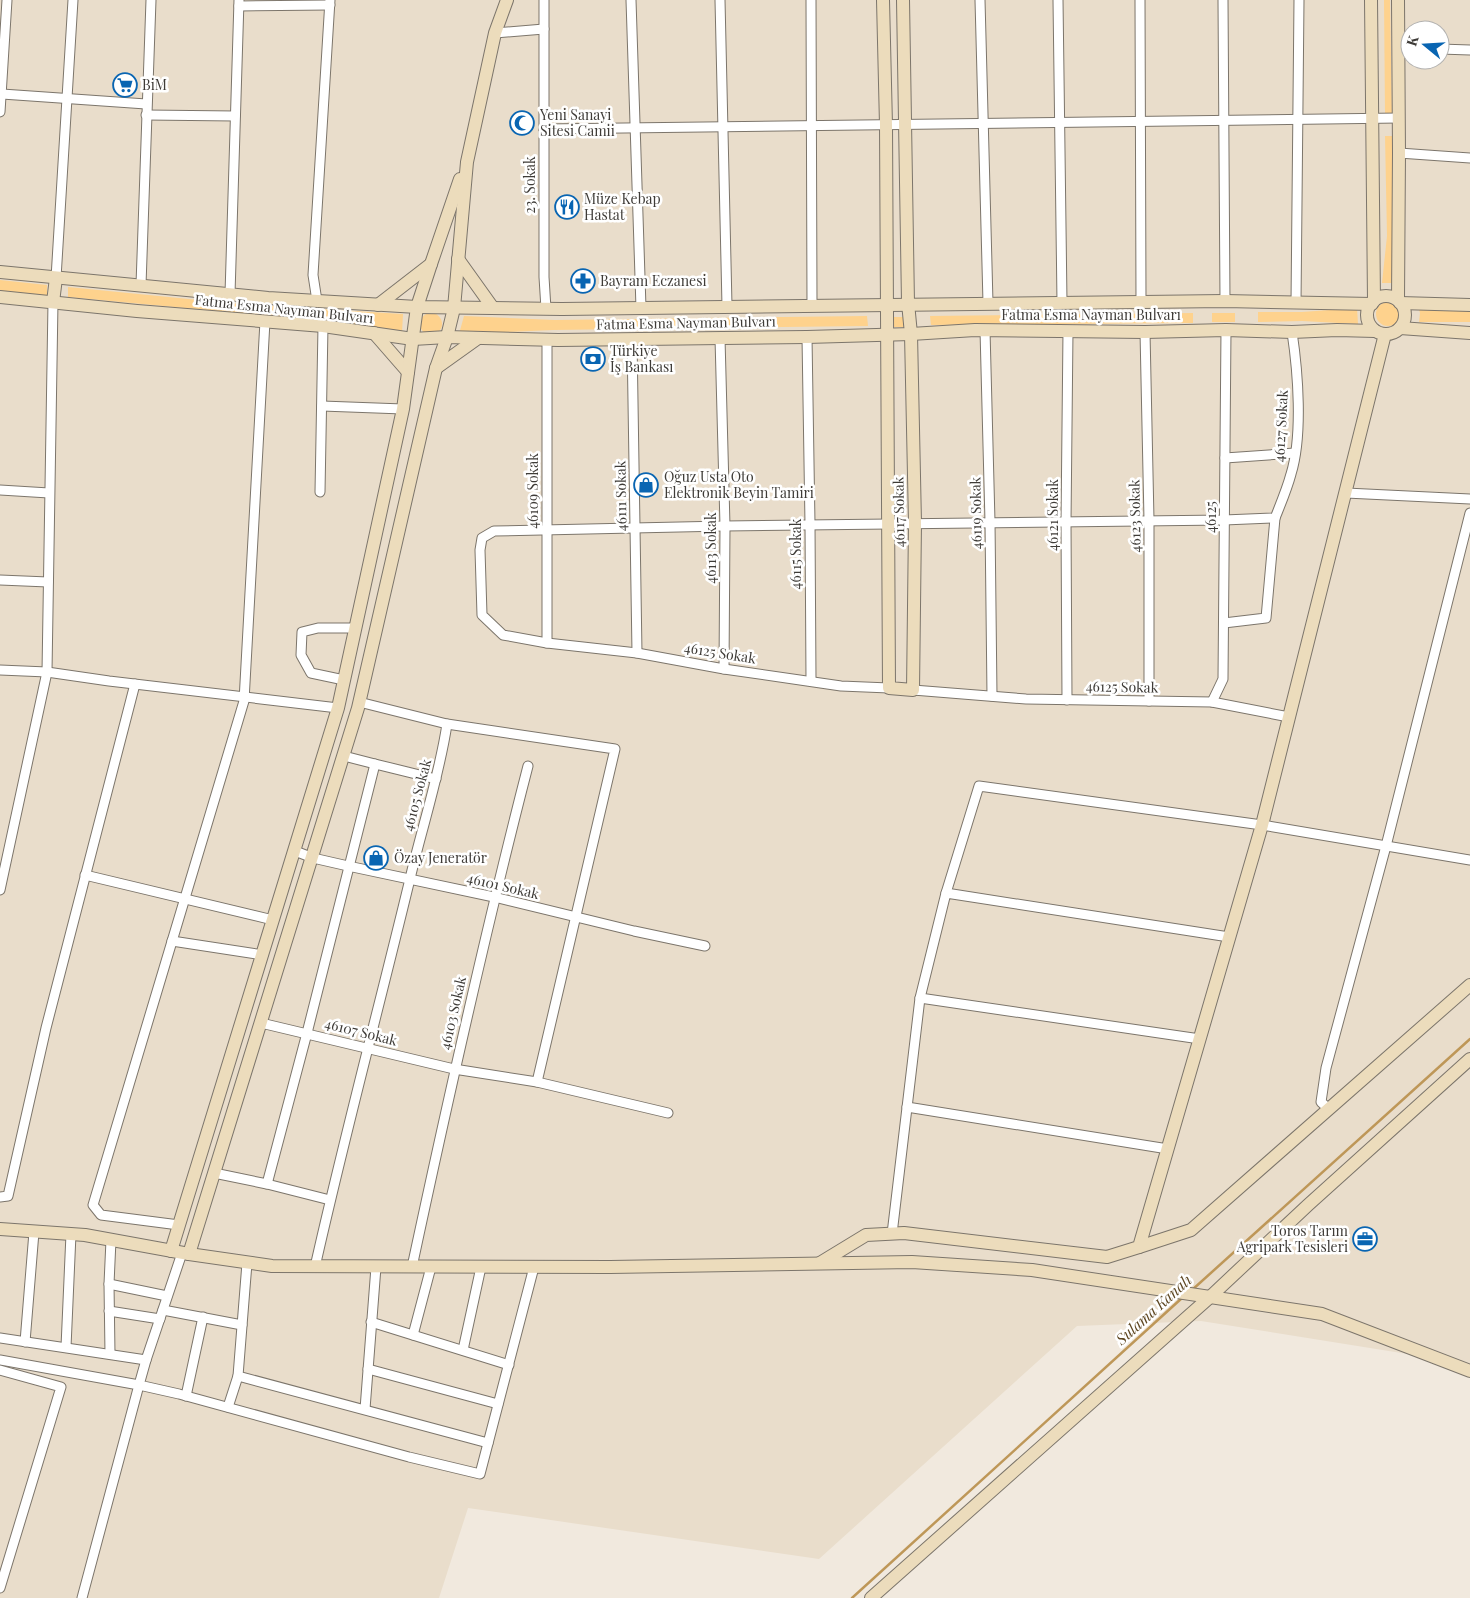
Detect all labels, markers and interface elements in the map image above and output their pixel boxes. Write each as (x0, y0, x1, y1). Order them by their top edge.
north arrow (1400, 20, 1450, 70)
text: K (1402, 32, 1423, 49)
supermarket icon: BiM (112, 72, 138, 98)
place label: BiM (142, 75, 167, 94)
place label: Yeni Sanayi Sitesi Camii (539, 105, 615, 140)
mosque icon: Yeni Sanayi Sitesi Camii (509, 110, 535, 136)
street label: 23. Sokak (520, 156, 539, 214)
place label: Müze Kebap Hastat (584, 189, 661, 224)
restaurant icon: Müze Kebap Hastat (554, 194, 580, 220)
pharmacy icon: Bayram Eczanesi (570, 268, 596, 294)
place label: Bayram Eczanesi (600, 271, 707, 290)
street label: Fatma Esma Nayman Bulvarı (194, 290, 374, 327)
street label: Fatma Esma Nayman Bulvarı (1001, 305, 1181, 324)
street label: Fatma Esma Nayman Bulvarı (596, 311, 776, 334)
place label: Türkiye İş Bankası (610, 341, 673, 376)
bank icon: Türkiye İş Bankası (580, 346, 606, 372)
street label: 46127 Sokak (1269, 389, 1292, 463)
street label: 46109 Sokak (523, 453, 542, 529)
street label: 46111 Sokak (610, 460, 631, 531)
place label: Oğuz Usta Oto Elektronik Beyin Tamiri (664, 467, 814, 502)
shop icon: Oğuz Usta Oto Elektronik Beyin Tamiri (633, 472, 659, 498)
street label: 46117 Sokak (888, 476, 909, 548)
street label: 46119 Sokak (965, 476, 986, 549)
street label: 46121 Sokak (1043, 479, 1062, 551)
street label: 46123 Sokak (1124, 479, 1145, 553)
street label: 46125 (1201, 501, 1220, 533)
street label: 46113 Sokak (701, 512, 720, 584)
street label: 46115 Sokak (786, 518, 805, 589)
street label: 46125 Sokak (683, 637, 758, 668)
street label: 46125 Sokak (1086, 676, 1159, 697)
street label: 46105 Sokak (398, 756, 435, 833)
shop icon: Özay Jeneratör (363, 845, 389, 871)
place label: Özay Jeneratör (394, 848, 488, 867)
street label: 46101 Sokak (465, 868, 541, 903)
street label: 46103 Sokak (435, 974, 470, 1051)
street label: 46107 Sokak (323, 1013, 400, 1050)
place label: Toros Tarım Agripark Tesisleri (1236, 1221, 1349, 1256)
office icon: Toros Tarım Agripark Tesisleri (1352, 1226, 1378, 1252)
water label: Sulama Kanalı (1110, 1270, 1196, 1349)

